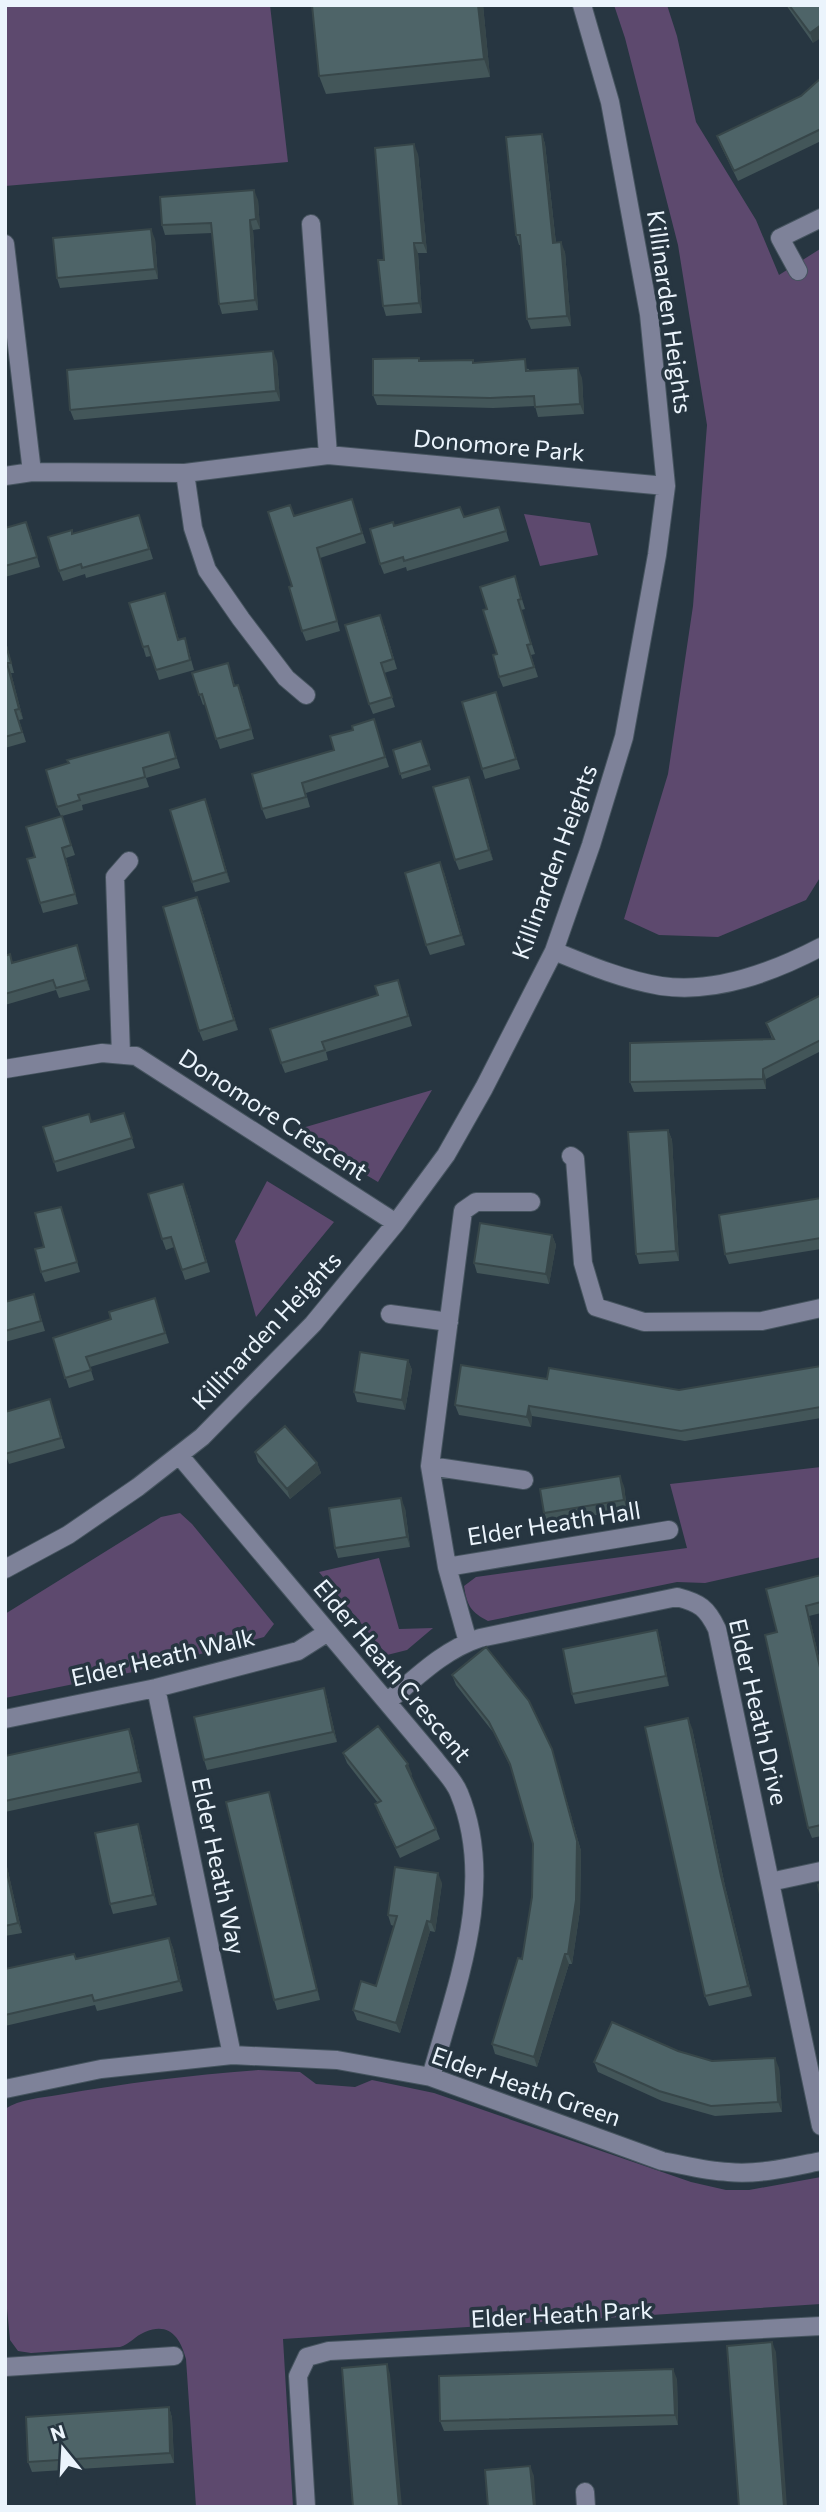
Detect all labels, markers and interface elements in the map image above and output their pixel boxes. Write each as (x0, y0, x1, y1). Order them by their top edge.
street label: Killinarden Heights (642, 208, 699, 415)
street label: Donomore Park (412, 423, 586, 466)
street label: Killinarden Heights (505, 760, 602, 963)
street label: Donomore Crescent (174, 1042, 374, 1186)
street label: Killinarden Heights (185, 1245, 347, 1415)
street label: Elder Heath Hall (465, 1494, 643, 1551)
street label: Elder Heath Crescent (308, 1573, 478, 1767)
street label: Elder Heath Drive (724, 1616, 795, 1808)
street label: Elder Heath Walk (68, 1621, 257, 1692)
street label: Elder Heath Way (187, 1774, 252, 1957)
street label: Elder Heath Green (428, 2040, 625, 2132)
street label: Elder Heath Park (470, 2294, 654, 2333)
north arrow (28, 2414, 98, 2484)
text: N (47, 2419, 68, 2445)

